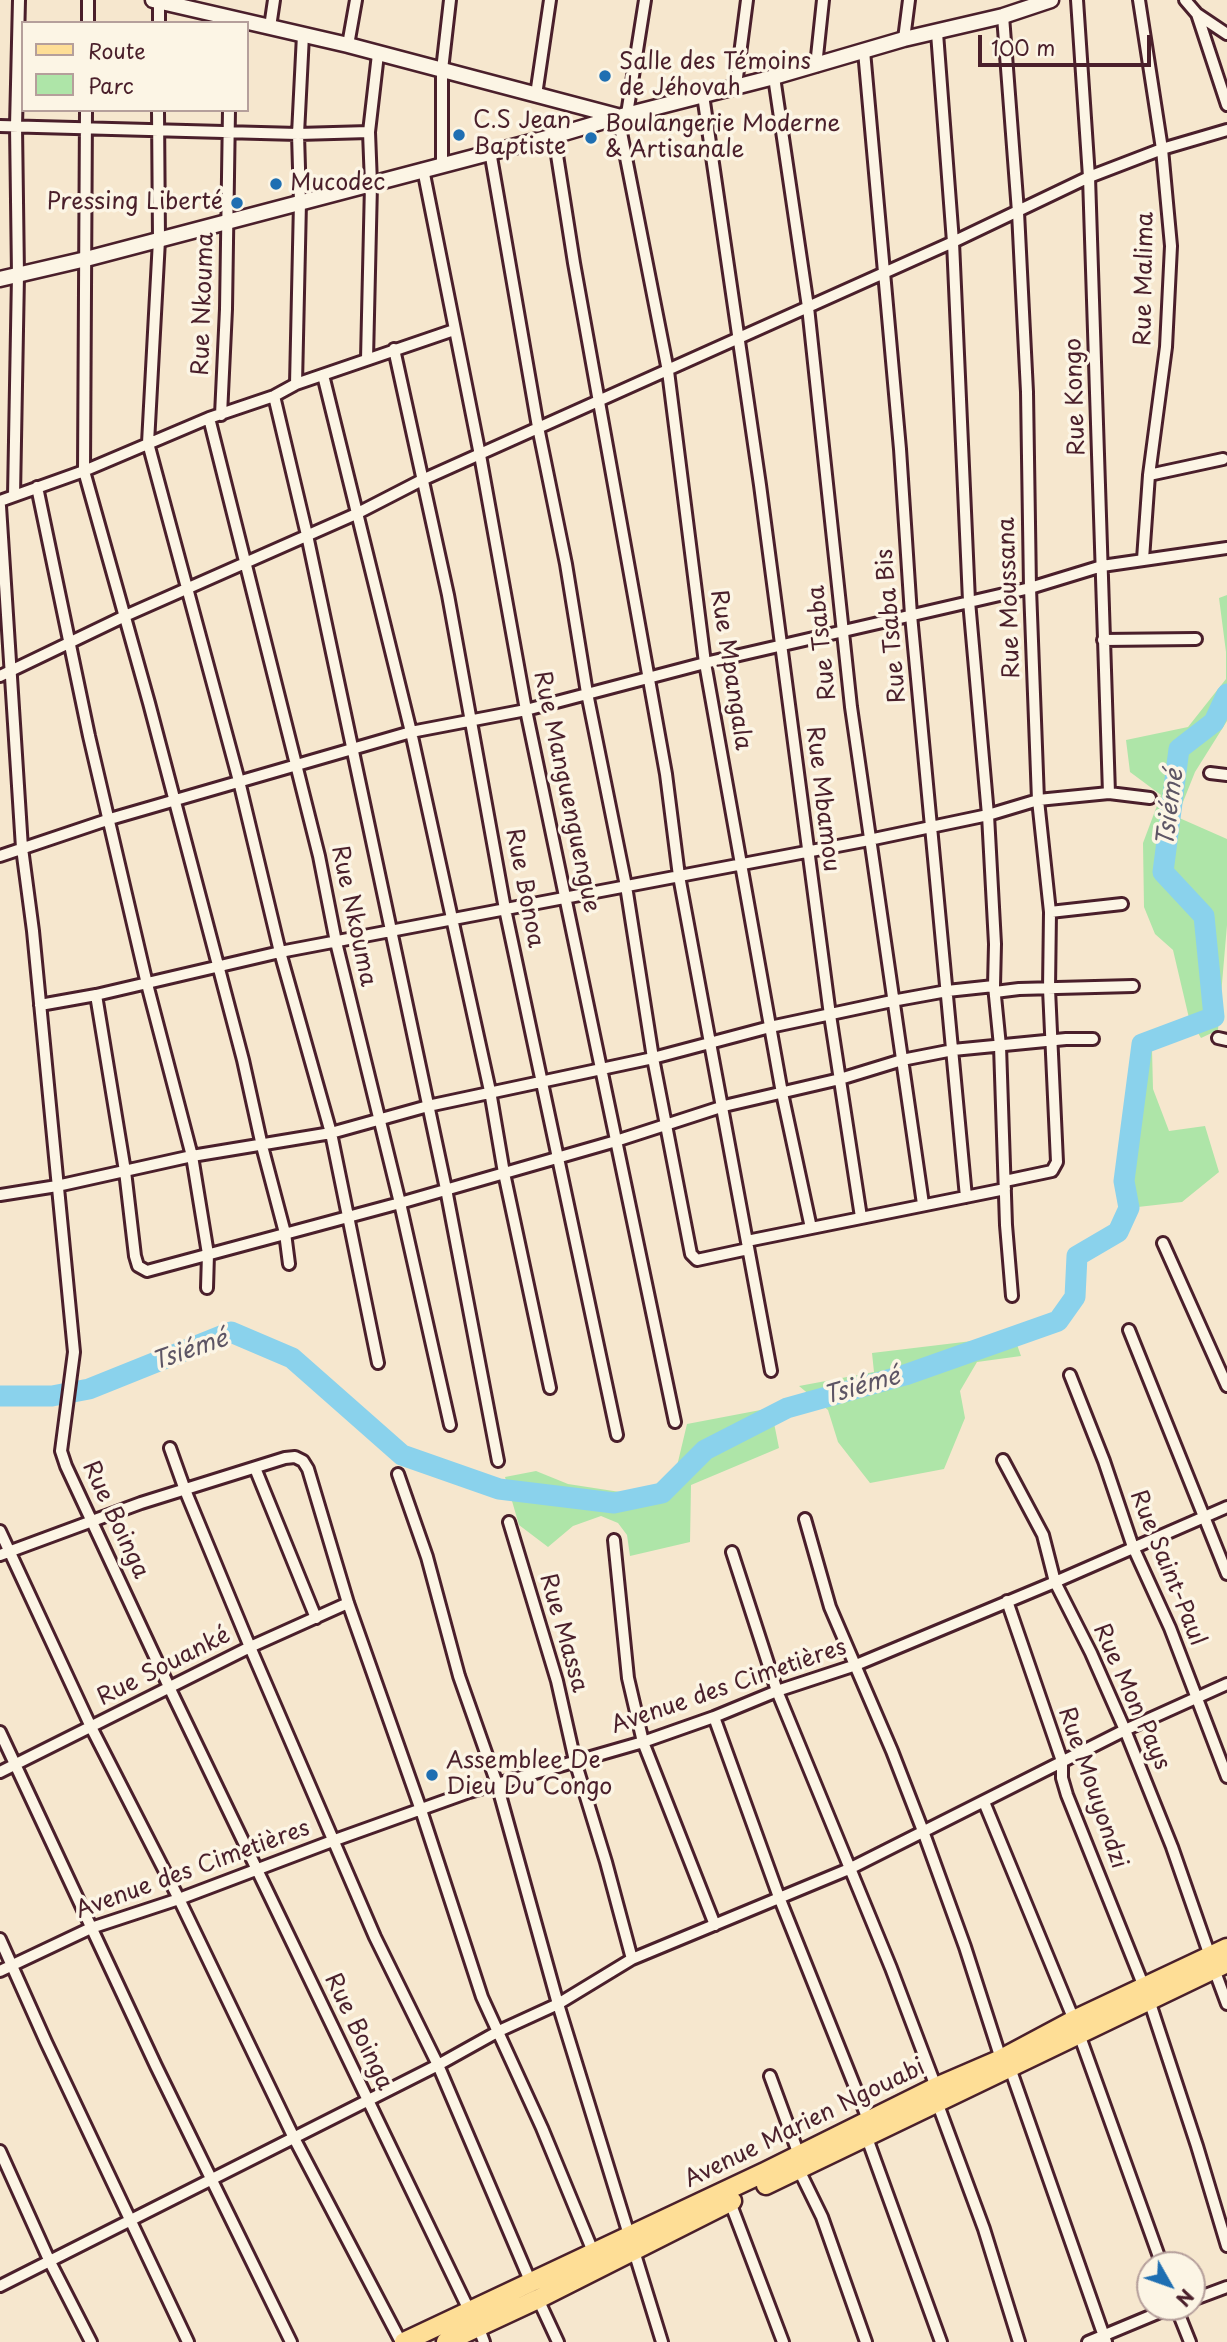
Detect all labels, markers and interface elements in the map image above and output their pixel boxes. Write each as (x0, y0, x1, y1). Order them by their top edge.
legend (21, 21, 248, 112)
scale bar (982, 21, 1155, 65)
text: 100 m (991, 31, 1055, 63)
text: Route (88, 34, 146, 66)
place label: Salle des Témoins de Jéhovah (619, 49, 811, 103)
marker: Salle des Témoins de Jéhovah (597, 68, 613, 84)
text: Parc (88, 69, 134, 101)
place label: C.S Jean Baptiste (473, 108, 571, 162)
place label: Boulangerie Moderne & Artisanale (605, 111, 840, 165)
marker: C.S Jean Baptiste (451, 127, 467, 143)
marker: Boulangerie Moderne & Artisanale (583, 130, 599, 146)
place label: Mucodec (290, 170, 385, 198)
marker: Mucodec (268, 176, 284, 192)
place label: Pressing Liberté (47, 189, 223, 217)
marker: Pressing Liberté (229, 195, 245, 211)
street label: Rue Malima (1130, 212, 1160, 346)
street label: Rue Nkouma (188, 232, 220, 376)
street label: Rue Kongo (1060, 338, 1092, 456)
street label: Rue Moussana (993, 517, 1027, 679)
street label: Rue Tsaba Bis (871, 548, 913, 704)
street label: Rue Tsaba (803, 584, 843, 702)
street label: Rue Mpangala (704, 588, 756, 752)
street label: Rue Manguenguengue (527, 669, 605, 915)
street label: Rue Mbamou (799, 725, 845, 873)
water label: Tsiémé (1152, 768, 1190, 848)
street label: Rue Bonoa (499, 826, 549, 950)
street label: Rue Nkouma (325, 843, 381, 989)
water label: Tsiémé (148, 1325, 232, 1377)
water label: Tsiémé (821, 1362, 903, 1412)
street label: Rue Boinga (76, 1457, 154, 1583)
street label: Rue Saint-Paul (1123, 1486, 1211, 1650)
street label: Rue Massa (533, 1570, 593, 1696)
street label: Rue Mon Pays (1086, 1620, 1176, 1774)
street label: Rue Souanké (93, 1622, 235, 1712)
street label: Avenue des Cimetières (608, 1634, 850, 1740)
street label: Rue Mouyondzi (1051, 1704, 1133, 1872)
place label: Assemblee De Dieu Du Congo (446, 1748, 612, 1802)
marker: Assemblee De Dieu Du Congo (424, 1767, 440, 1783)
street label: Avenue des Cimetières (72, 1815, 314, 1925)
street label: Rue Boinga (318, 1969, 398, 2095)
street label: Avenue Marien Ngouabi (680, 2054, 930, 2194)
north arrow (1136, 2251, 1206, 2321)
text: N (1170, 2283, 1201, 2313)

